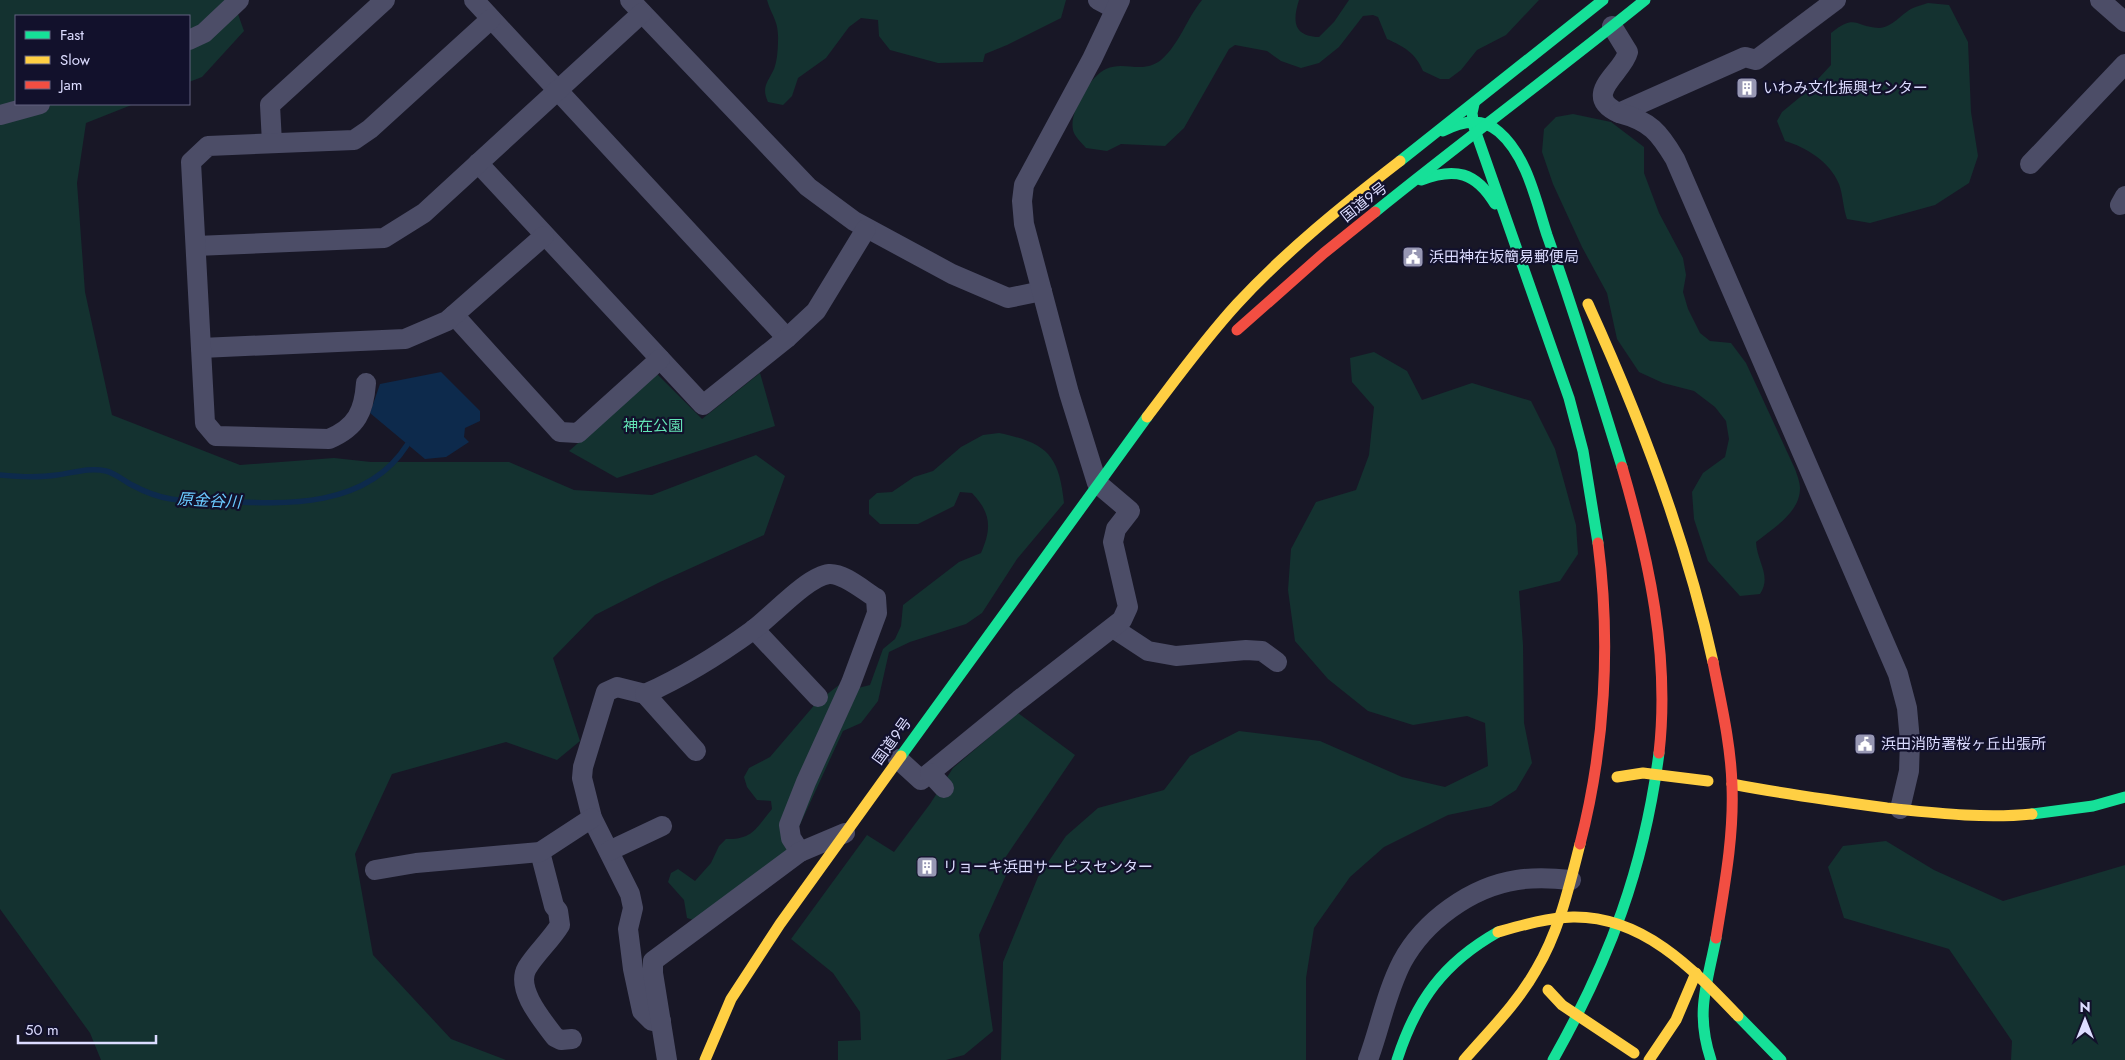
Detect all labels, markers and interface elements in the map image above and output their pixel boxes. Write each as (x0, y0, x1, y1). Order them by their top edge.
legend (15, 15, 190, 105)
text: Fast (60, 24, 84, 46)
text: Slow (60, 49, 91, 71)
text: Jam (58, 74, 83, 96)
building icon: いわみ文化振興センター (1735, 76, 1759, 100)
place label: いわみ文化振興センター (1763, 77, 1928, 99)
street label: 国道9号 (1336, 177, 1392, 227)
public building icon: 浜田神在坂簡易郵便局 (1401, 245, 1425, 269)
place label: 浜田神在坂簡易郵便局 (1429, 246, 1579, 268)
park label: 神在公園 (623, 415, 683, 437)
water label: 原金谷川 (176, 487, 244, 514)
street label: 国道9号 (867, 713, 917, 769)
public building icon: 浜田消防署桜ヶ丘出張所 (1853, 732, 1877, 756)
place label: 浜田消防署桜ヶ丘出張所 (1881, 733, 2046, 755)
building icon: リョーキ浜田サービスセンター (915, 855, 939, 879)
place label: リョーキ浜田サービスセンター (943, 856, 1153, 878)
north arrow (2060, 995, 2110, 1045)
text: N (2079, 997, 2091, 1017)
scale bar (18, 1012, 155, 1044)
text: 50 m (25, 1019, 59, 1041)

